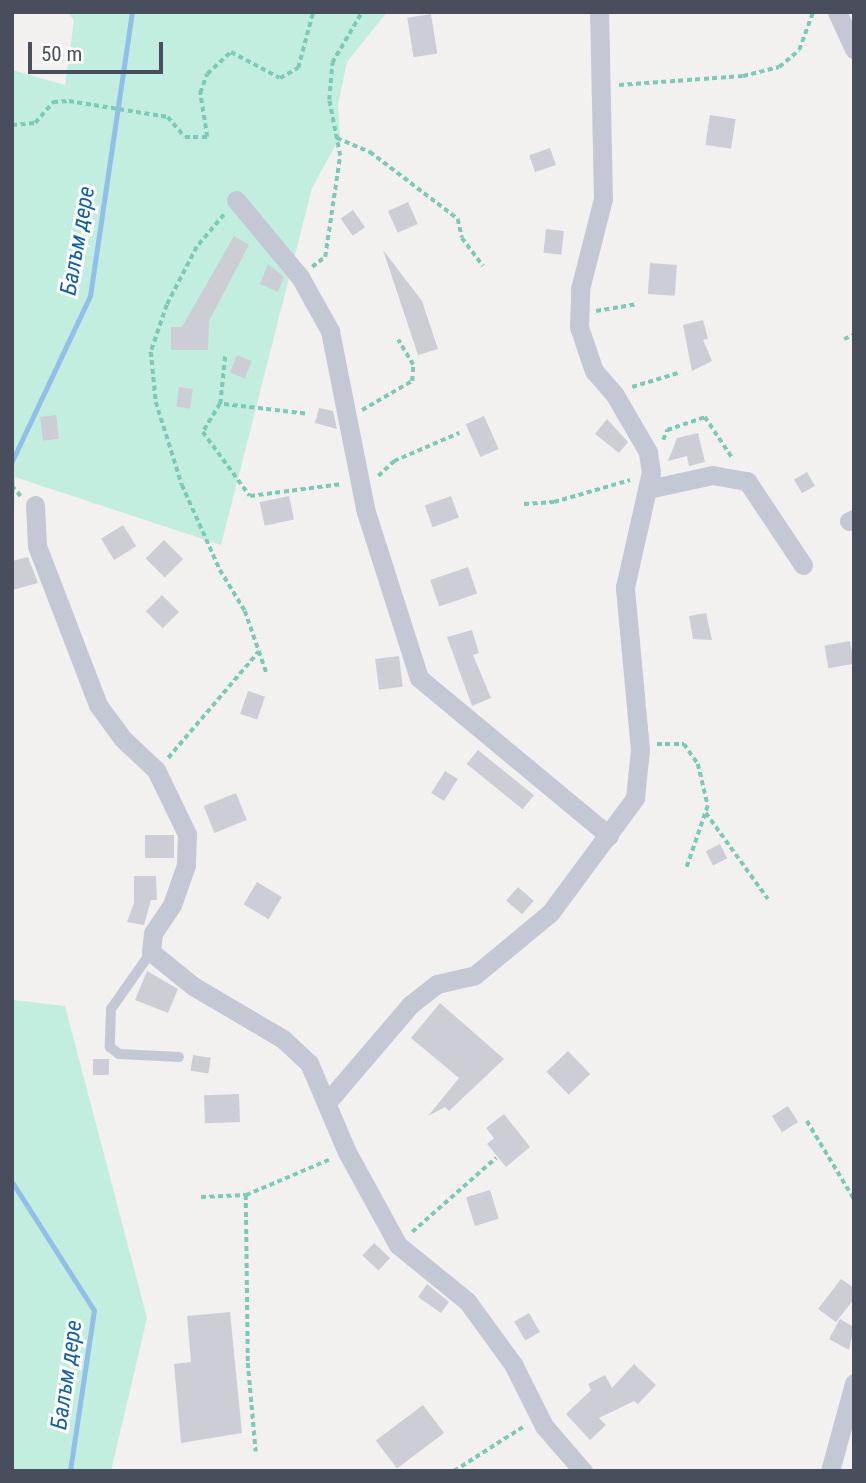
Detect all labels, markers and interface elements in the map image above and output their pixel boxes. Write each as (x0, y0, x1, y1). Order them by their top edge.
scale bar (32, 28, 166, 72)
text: 50 m (41, 42, 82, 66)
water label: Балъм дере (55, 184, 101, 298)
water label: Балъм дере (46, 1319, 88, 1431)

